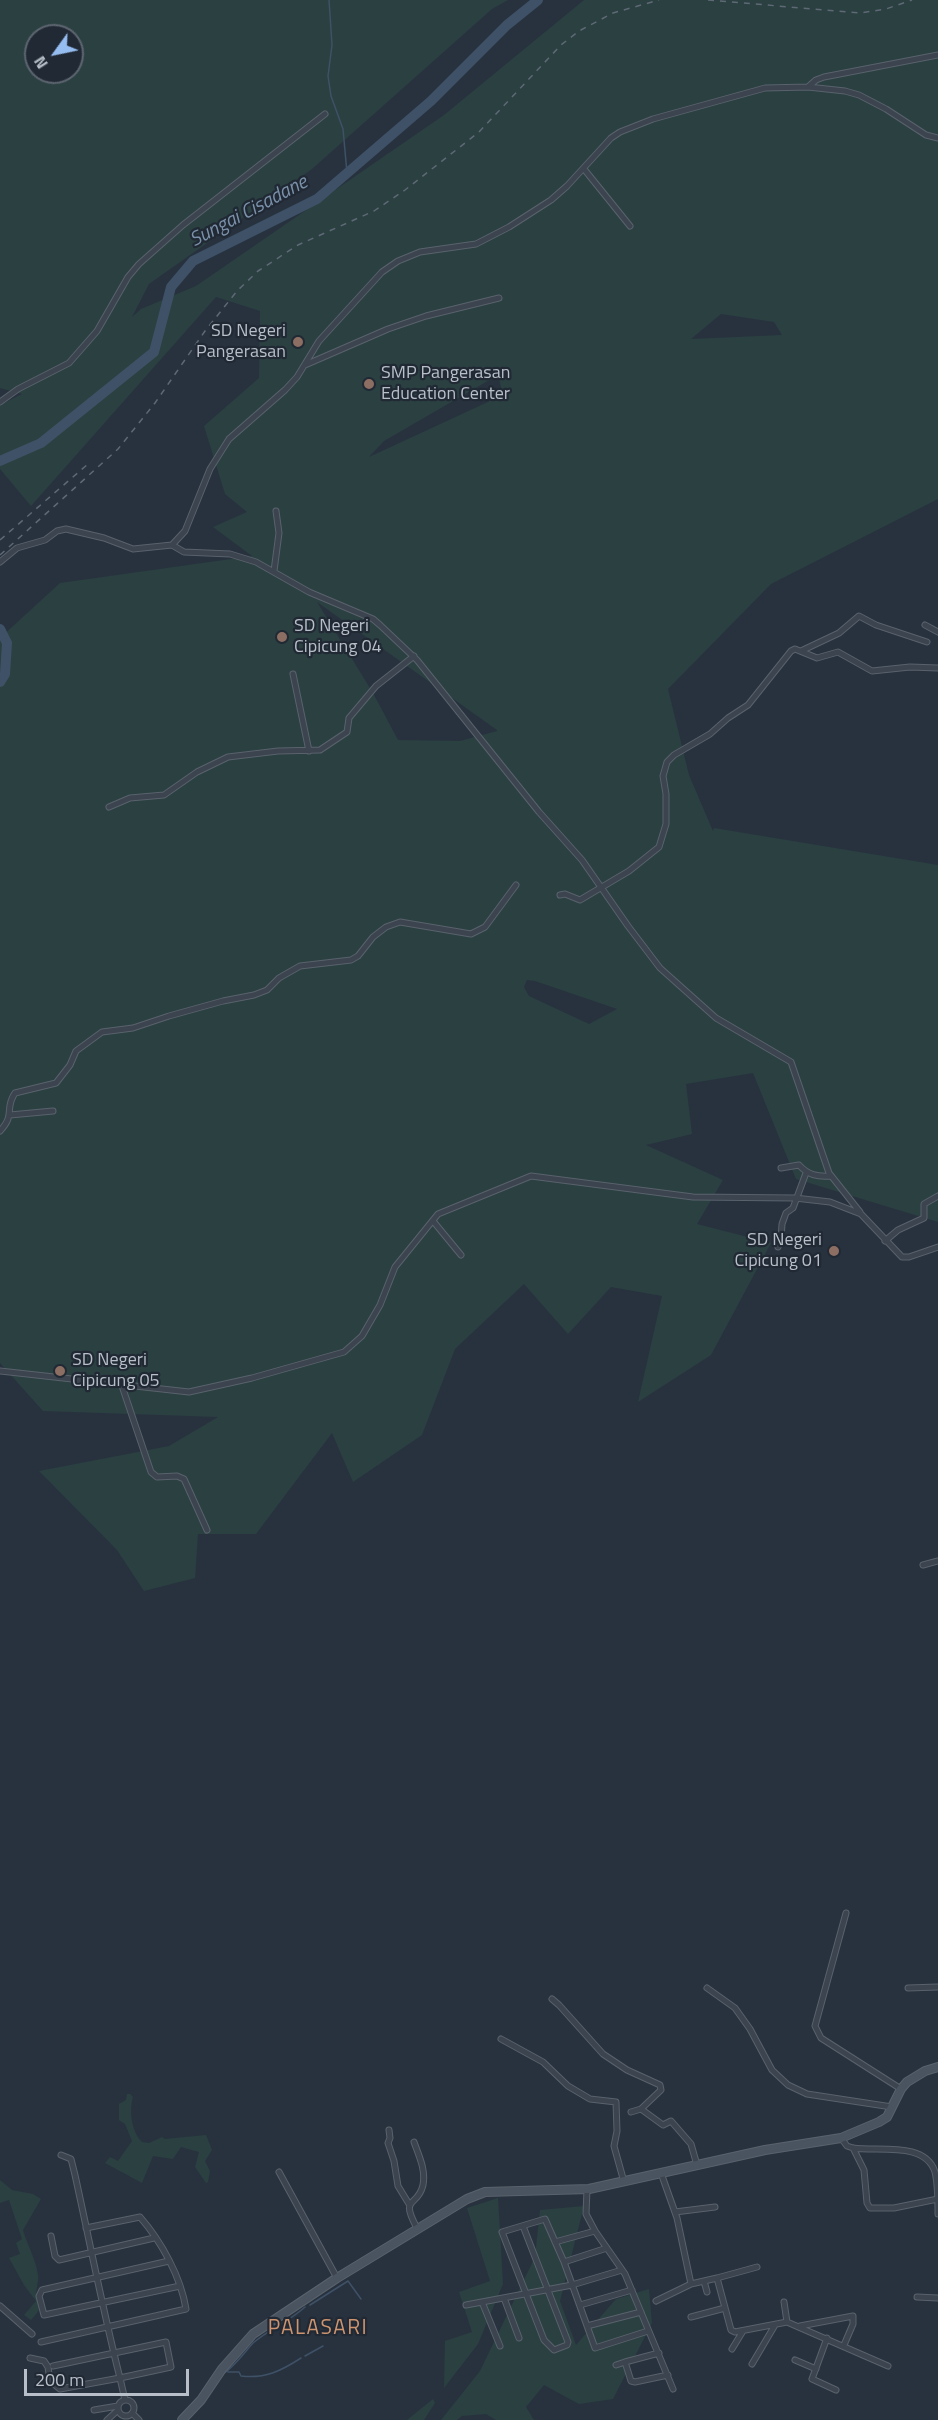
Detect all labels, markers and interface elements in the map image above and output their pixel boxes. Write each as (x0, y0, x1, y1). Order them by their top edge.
north arrow (24, 24, 84, 84)
text: N (27, 52, 54, 74)
water label: Sungai Cisadane (186, 171, 312, 253)
place label: SD Negeri Pangerasan (196, 321, 286, 364)
marker: SD Negeri Pangerasan (291, 335, 305, 349)
place label: SMP Pangerasan Education Center (381, 363, 510, 406)
marker: SMP Pangerasan Education Center (362, 377, 376, 391)
place label: SD Negeri Cipicung 04 (294, 616, 382, 658)
marker: SD Negeri Cipicung 04 (275, 630, 289, 644)
place label: SD Negeri Cipicung 01 (734, 1230, 822, 1272)
marker: SD Negeri Cipicung 01 (827, 1244, 841, 1258)
place label: SD Negeri Cipicung 05 (72, 1350, 160, 1392)
marker: SD Negeri Cipicung 05 (53, 1364, 67, 1378)
district label: PALASARI (268, 2316, 368, 2342)
scale bar (27, 2357, 192, 2395)
text: 200 m (35, 2366, 84, 2393)

